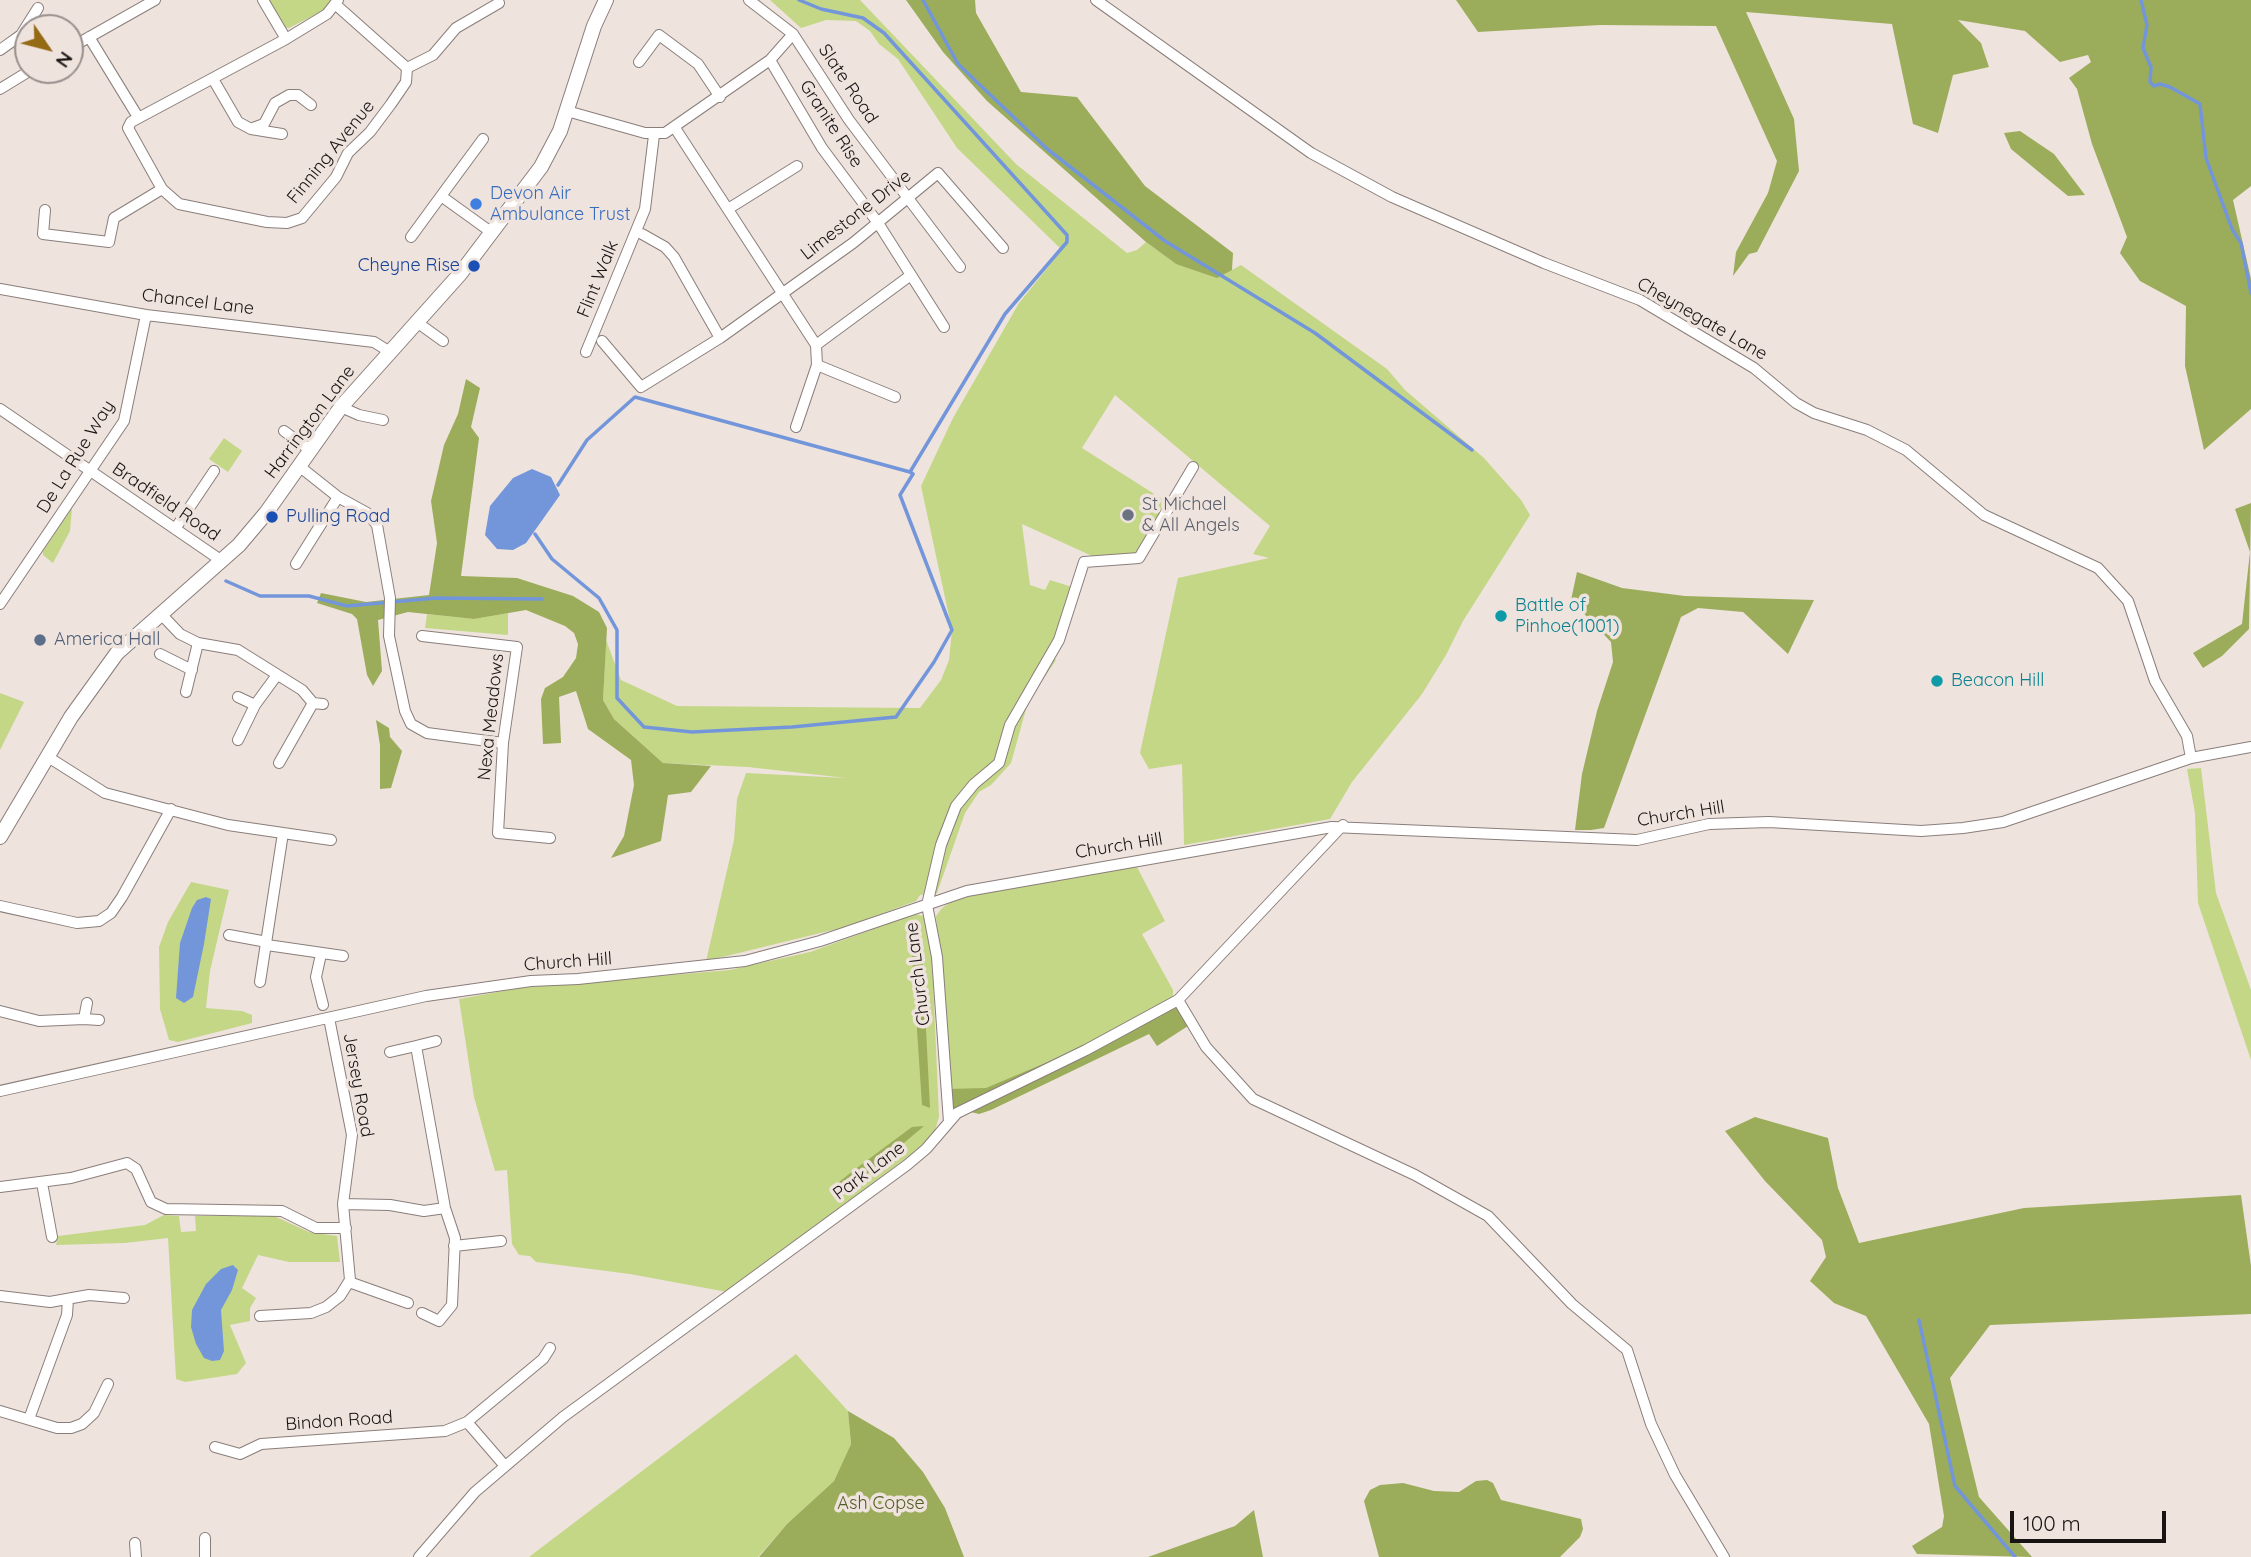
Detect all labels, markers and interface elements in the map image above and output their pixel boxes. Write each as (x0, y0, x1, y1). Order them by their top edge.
north arrow (14, 14, 84, 84)
street label: Slate Road (814, 40, 882, 128)
text: N (51, 47, 78, 73)
street label: Granite Rise (795, 76, 867, 172)
street label: Finning Avenue (283, 96, 379, 208)
street label: Limestone Drive (796, 165, 916, 265)
place label: Devon Air Ambulance Trust (490, 183, 631, 226)
marker: Devon Air Ambulance Trust (468, 196, 484, 212)
street label: Flint Walk (573, 237, 623, 321)
place label: Cheyne Rise (358, 255, 460, 277)
marker: Cheyne Rise (466, 258, 482, 274)
street label: Cheynegate Lane (1633, 273, 1771, 365)
street label: Chancel Lane (141, 284, 255, 320)
street label: Harrington Lane (260, 361, 360, 483)
street label: De La Rue Way (33, 397, 119, 517)
street label: Bradfield Road (108, 458, 224, 546)
place label: St Michael & All Angels (1142, 494, 1240, 536)
place label: Pulling Road (286, 506, 390, 528)
marker: St Michael & All Angels (1120, 507, 1136, 523)
marker: Pulling Road (264, 509, 280, 525)
place label: Battle of Pinhoe(1001) (1515, 595, 1619, 638)
marker: Battle of Pinhoe(1001) (1493, 608, 1509, 624)
place label: America Hall (54, 629, 160, 651)
marker: America Hall (32, 632, 48, 648)
street label: Nexa Meadows (474, 653, 508, 781)
place label: Beacon Hill (1951, 670, 2044, 692)
marker: Beacon Hill (1929, 673, 1945, 689)
street label: Church Hill (1636, 796, 1726, 832)
street label: Church Hill (1074, 828, 1164, 864)
street label: Church Lane (901, 921, 935, 1027)
street label: Church Hill (523, 948, 613, 976)
street label: Jersey Road (338, 1031, 378, 1139)
street label: Park Lane (829, 1137, 909, 1205)
street label: Bindon Road (285, 1406, 393, 1436)
park label: Ash Copse (837, 1493, 925, 1515)
scale bar (2013, 1498, 2169, 1542)
text: 100 m (2023, 1510, 2081, 1536)

